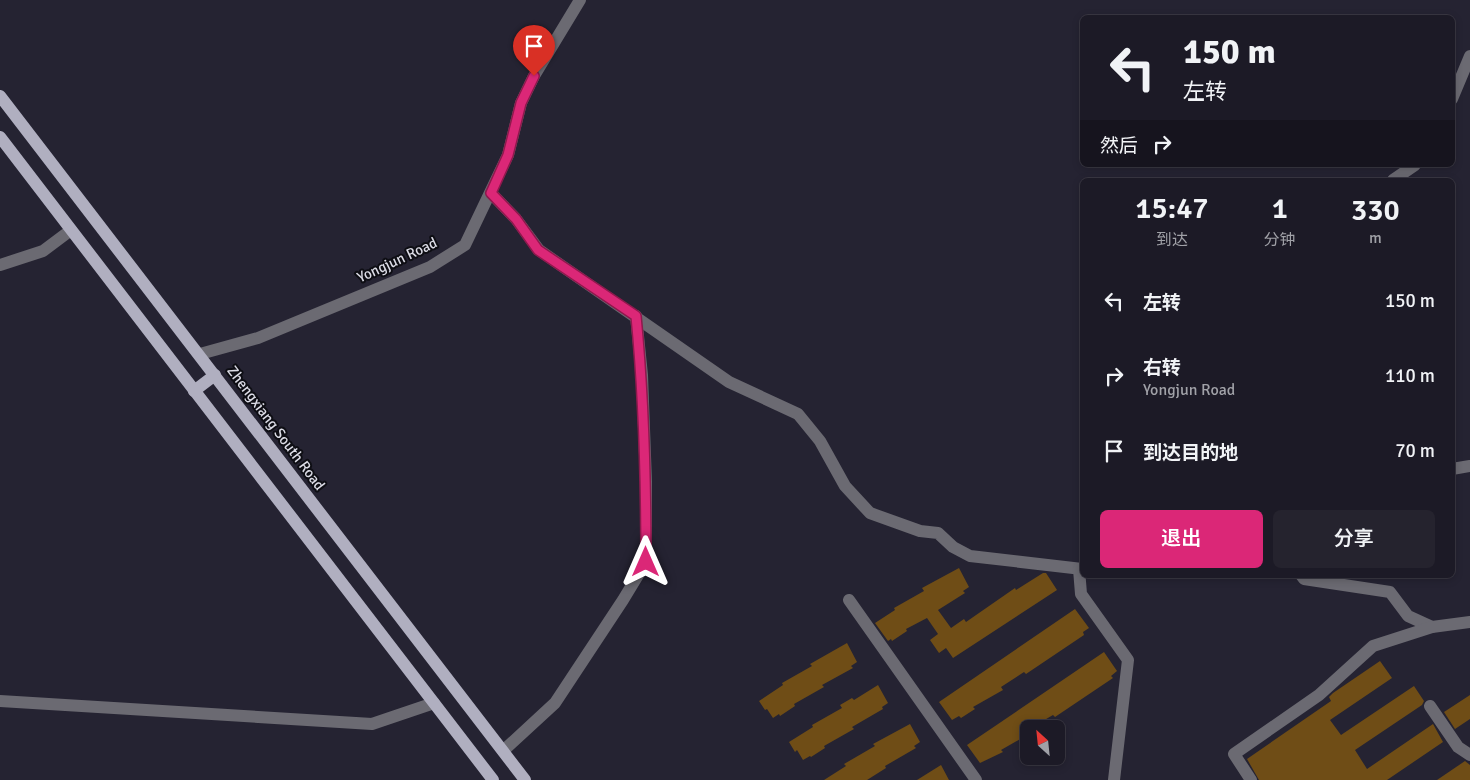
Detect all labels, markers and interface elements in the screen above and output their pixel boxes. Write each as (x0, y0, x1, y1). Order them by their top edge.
pin (513, 25, 555, 76)
text: 150 m (1183, 30, 1276, 73)
icon: arrive (520, 32, 548, 60)
icon: left (1100, 35, 1165, 100)
text: 左转 (1183, 78, 1227, 105)
icon: right (1148, 130, 1176, 158)
text: 然后 (1100, 134, 1138, 158)
text: 15:47 (1135, 190, 1209, 227)
text: 1 (1272, 190, 1288, 227)
text: 330 (1351, 192, 1400, 229)
text: m (1369, 228, 1382, 248)
text: 到达 (1156, 230, 1188, 250)
text: 分钟 (1264, 230, 1296, 250)
street label: Yongjun Road (354, 234, 440, 286)
icon: left (1100, 287, 1128, 315)
text: 150 m (1385, 289, 1435, 313)
text: 左转 (1143, 291, 1181, 315)
text: 右转 (1143, 356, 1181, 380)
street label: Zhengxiang South Road (223, 362, 329, 494)
icon: right (1100, 362, 1128, 390)
text: 110 m (1385, 364, 1435, 388)
text: Yongjun Road (1143, 380, 1235, 400)
icon: arrive (1100, 437, 1128, 465)
text: 70 m (1395, 439, 1435, 463)
text: 到达目的地 (1143, 441, 1238, 465)
button: 退出 (1100, 510, 1263, 568)
button: 分享 (1273, 510, 1435, 568)
position arrow (619, 535, 671, 587)
north arrow (1020, 720, 1065, 765)
map controls (1020, 720, 1065, 765)

